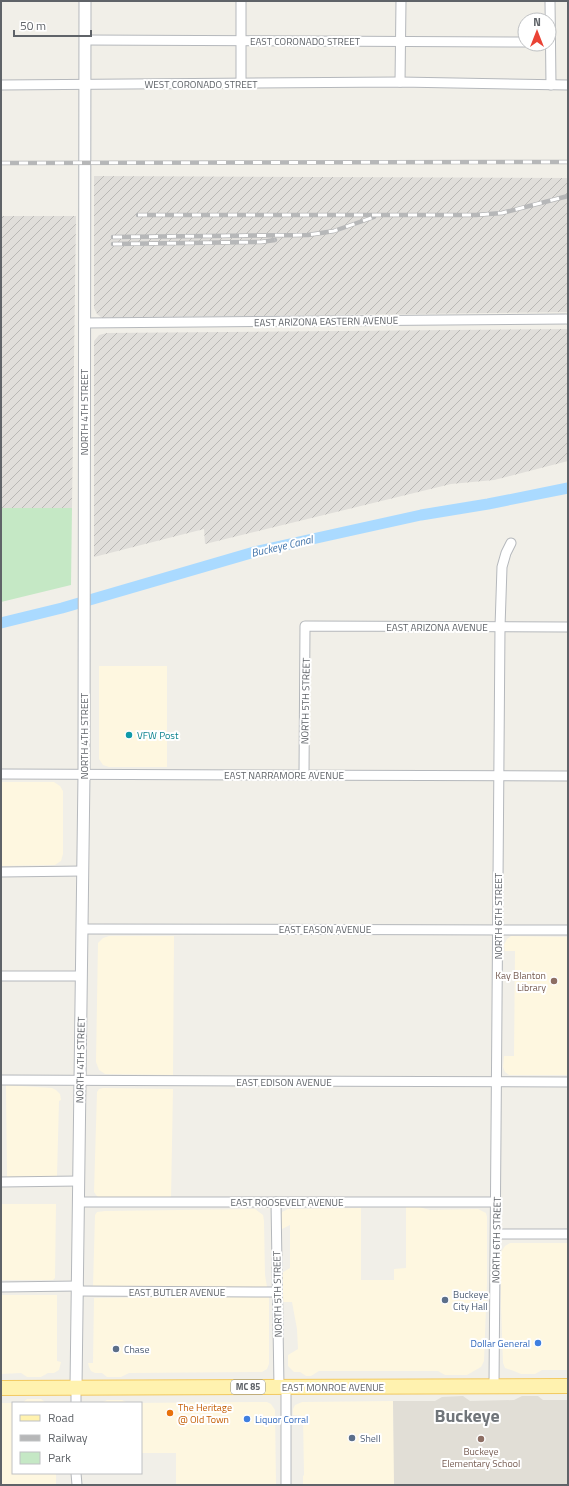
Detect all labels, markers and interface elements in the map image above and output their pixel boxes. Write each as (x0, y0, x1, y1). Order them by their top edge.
scale bar (14, 12, 91, 38)
north arrow (517, 12, 557, 52)
text: N (533, 14, 541, 30)
text: 50 m (20, 16, 46, 35)
street label: EAST CORONADO STREET (250, 34, 361, 49)
street label: WEST CORONADO STREET (144, 77, 258, 92)
street label: EAST ARIZONA EASTERN AVENUE (254, 313, 399, 330)
street label: NORTH 4TH STREET (77, 368, 92, 455)
water label: Buckeye Canal (250, 531, 316, 561)
street label: EAST ARIZONA AVENUE (386, 620, 488, 635)
street label: NORTH 5TH STREET (297, 657, 314, 744)
street label: NORTH 4TH STREET (77, 692, 92, 779)
place label: VFW Post (137, 728, 179, 743)
marker: VFW Post (124, 730, 134, 740)
street label: EAST NARRAMORE AVENUE (224, 768, 344, 783)
street label: NORTH 6TH STREET (491, 872, 506, 959)
street label: EAST EASON AVENUE (279, 922, 372, 937)
place label: Kay Blanton Library (495, 968, 546, 995)
marker: Kay Blanton Library (549, 976, 559, 986)
street label: NORTH 4TH STREET (72, 1016, 89, 1103)
street label: EAST EDISON AVENUE (236, 1075, 332, 1090)
street label: EAST ROOSEVELT AVENUE (230, 1195, 344, 1210)
street label: NORTH 6TH STREET (488, 1196, 505, 1283)
street label: NORTH 5TH STREET (269, 1250, 286, 1337)
street label: EAST BUTLER AVENUE (129, 1285, 226, 1300)
place label: Buckeye City Hall (453, 1287, 488, 1314)
marker: Buckeye City Hall (440, 1295, 450, 1305)
place label: Dollar General (471, 1336, 530, 1351)
marker: Dollar General (533, 1338, 543, 1348)
place label: Chase (124, 1342, 150, 1357)
marker: Chase (111, 1344, 121, 1354)
road number: MC 85 (231, 1380, 265, 1394)
street label: EAST MONROE AVENUE (282, 1380, 385, 1395)
place label: The Heritage @ Old Town (178, 1400, 232, 1427)
legend (12, 1402, 142, 1474)
district label: Buckeye (434, 1402, 500, 1429)
text: Road (48, 1408, 74, 1427)
marker: The Heritage @ Old Town (165, 1408, 175, 1418)
place label: Liquor Corral (255, 1412, 308, 1427)
marker: Liquor Corral (242, 1414, 252, 1424)
text: Railway (48, 1428, 88, 1447)
place label: Shell (360, 1431, 380, 1446)
marker: Shell (347, 1433, 357, 1443)
marker: Buckeye Elementary School (476, 1434, 486, 1444)
place label: Buckeye Elementary School (442, 1444, 520, 1471)
text: Park (48, 1448, 71, 1467)

